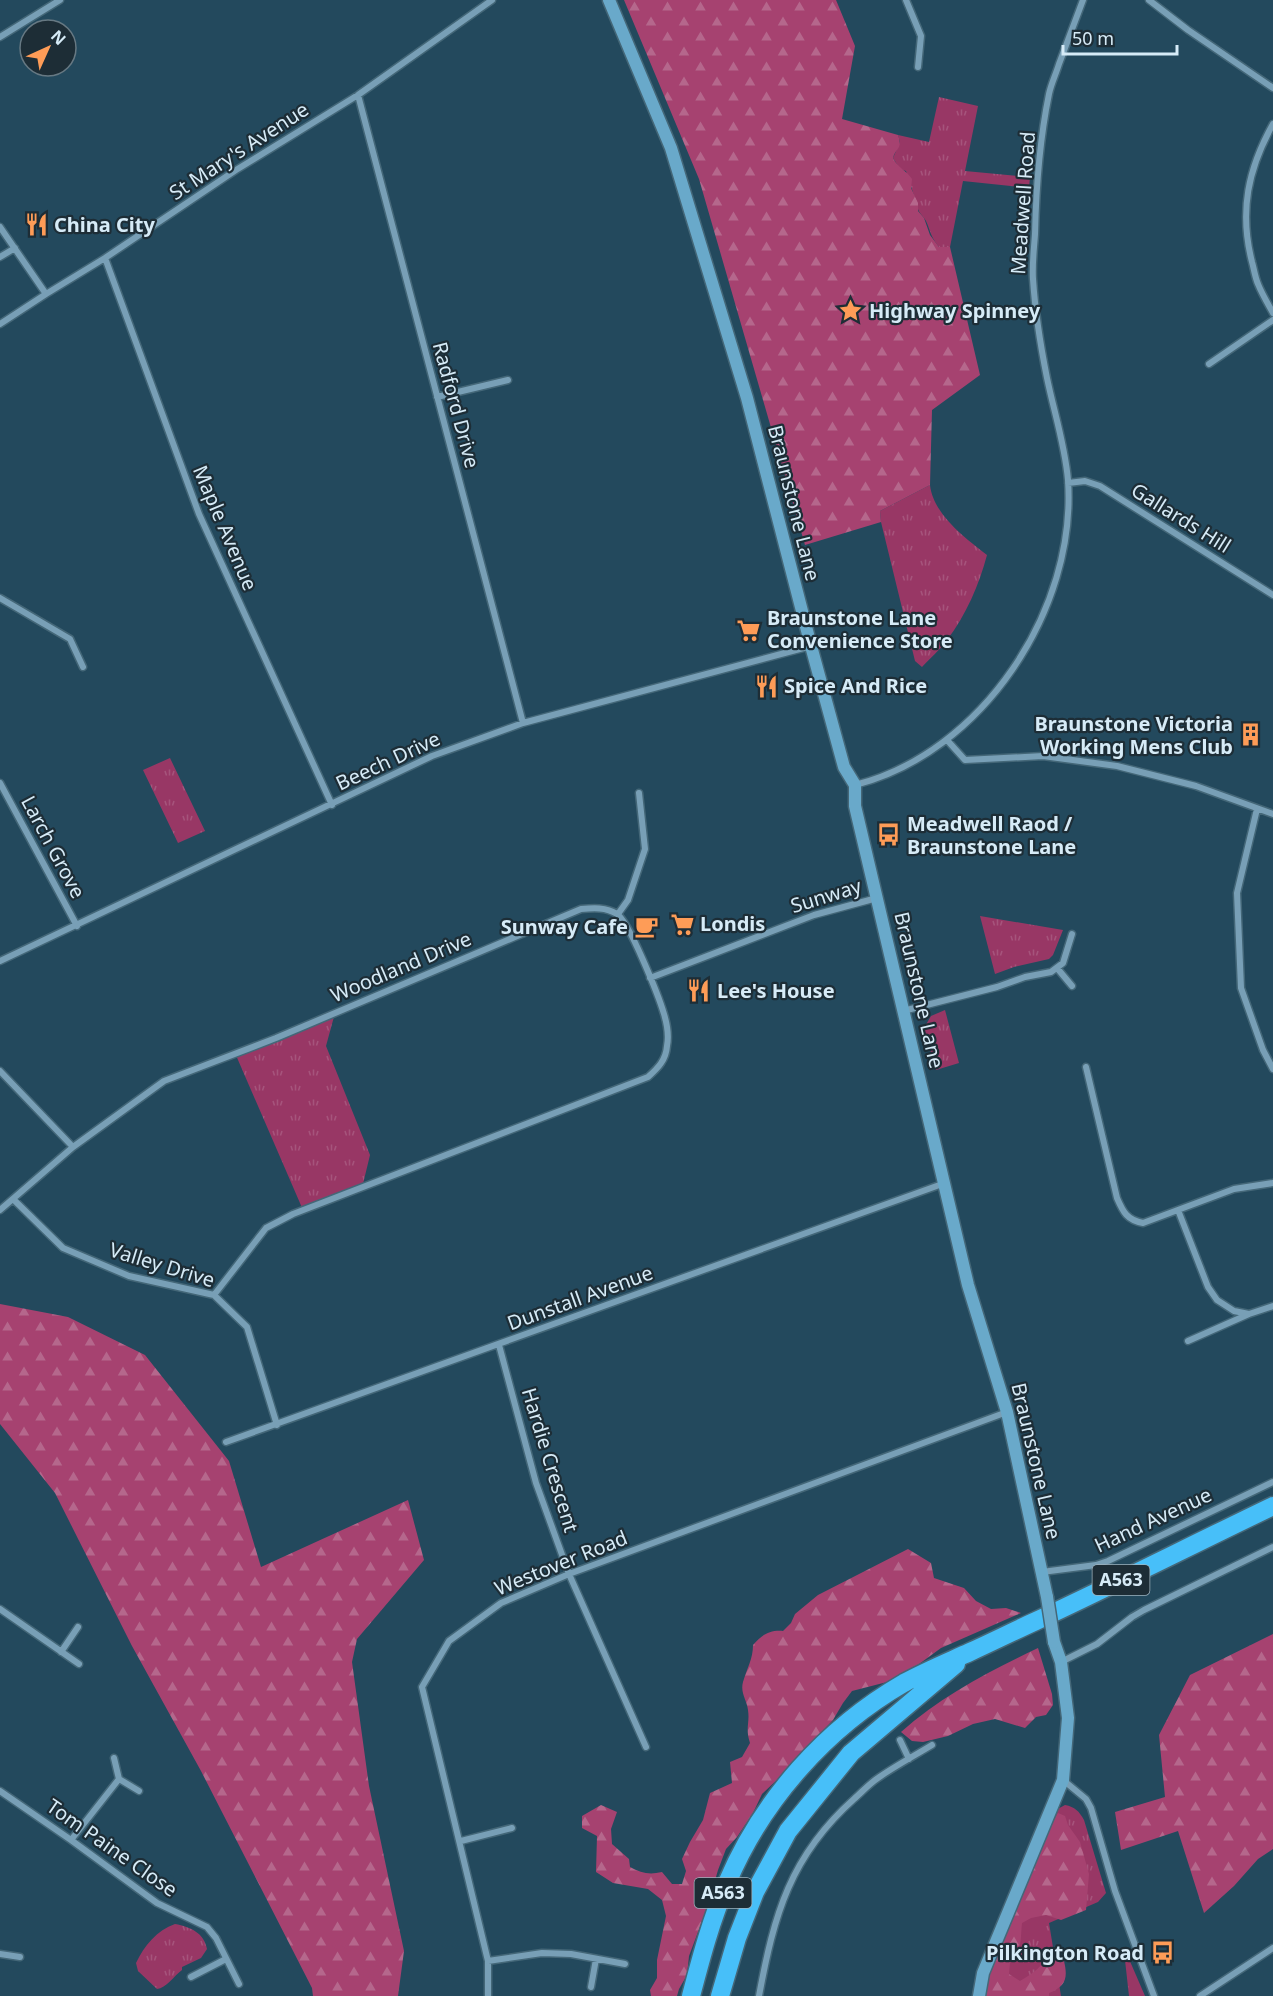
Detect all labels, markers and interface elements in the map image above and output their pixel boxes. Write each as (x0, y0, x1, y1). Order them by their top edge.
north arrow (18, 18, 78, 78)
scale bar (1063, 18, 1177, 56)
text: N (46, 25, 71, 50)
text: 50 m (1072, 26, 1114, 50)
street label: St Mary's Avenue (164, 95, 314, 206)
street label: Meadwell Road (1004, 130, 1041, 275)
place label: China City (54, 211, 155, 238)
restaurant icon: China City (23, 212, 49, 238)
place label: Highway Spinney (869, 297, 1041, 324)
place icon: Highway Spinney (838, 298, 864, 324)
street label: Radford Drive (427, 339, 486, 471)
street label: Braunstone Lane (762, 422, 827, 584)
street label: Maple Avenue (187, 461, 264, 595)
street label: Gallards Hill (1126, 476, 1236, 559)
place label: Braunstone Lane Convenience Store (767, 604, 953, 654)
supermarket icon: Braunstone Lane Convenience Store (736, 617, 762, 643)
place label: Spice And Rice (784, 672, 927, 699)
restaurant icon: Spice And Rice (753, 673, 779, 699)
place label: Braunstone Victoria Working Mens Club (1034, 710, 1233, 760)
building icon: Braunstone Victoria Working Mens Club (1238, 722, 1264, 748)
street label: Beech Drive (331, 725, 444, 796)
street label: Larch Grove (15, 791, 92, 903)
place label: Meadwell Raod / Braunstone Lane (907, 810, 1076, 860)
bus stop icon: Meadwell Raod / Braunstone Lane (876, 822, 902, 848)
street label: Sunway (787, 872, 865, 919)
street label: Braunstone Lane (888, 909, 951, 1071)
place label: Londis (700, 910, 765, 937)
supermarket icon: Londis (669, 911, 695, 937)
place label: Sunway Cafe (501, 913, 628, 940)
cafe icon: Sunway Cafe (633, 914, 659, 940)
street label: Woodland Drive (326, 925, 475, 1008)
place label: Lee's House (717, 977, 835, 1004)
restaurant icon: Lee's House (686, 978, 712, 1004)
street label: Valley Drive (106, 1236, 218, 1293)
street label: Dunstall Avenue (503, 1259, 656, 1336)
street label: Braunstone Lane (1005, 1380, 1068, 1542)
street label: Hardie Crescent (516, 1384, 585, 1535)
street label: Hand Avenue (1090, 1481, 1216, 1558)
street label: Westover Road (490, 1524, 631, 1601)
road number: A563 (1092, 1565, 1150, 1595)
street label: Tom Paine Close (42, 1792, 183, 1903)
road number: A563 (694, 1878, 752, 1908)
place label: Pilkington Road (986, 1939, 1144, 1966)
bus stop icon: Pilkington Road (1149, 1940, 1175, 1966)

